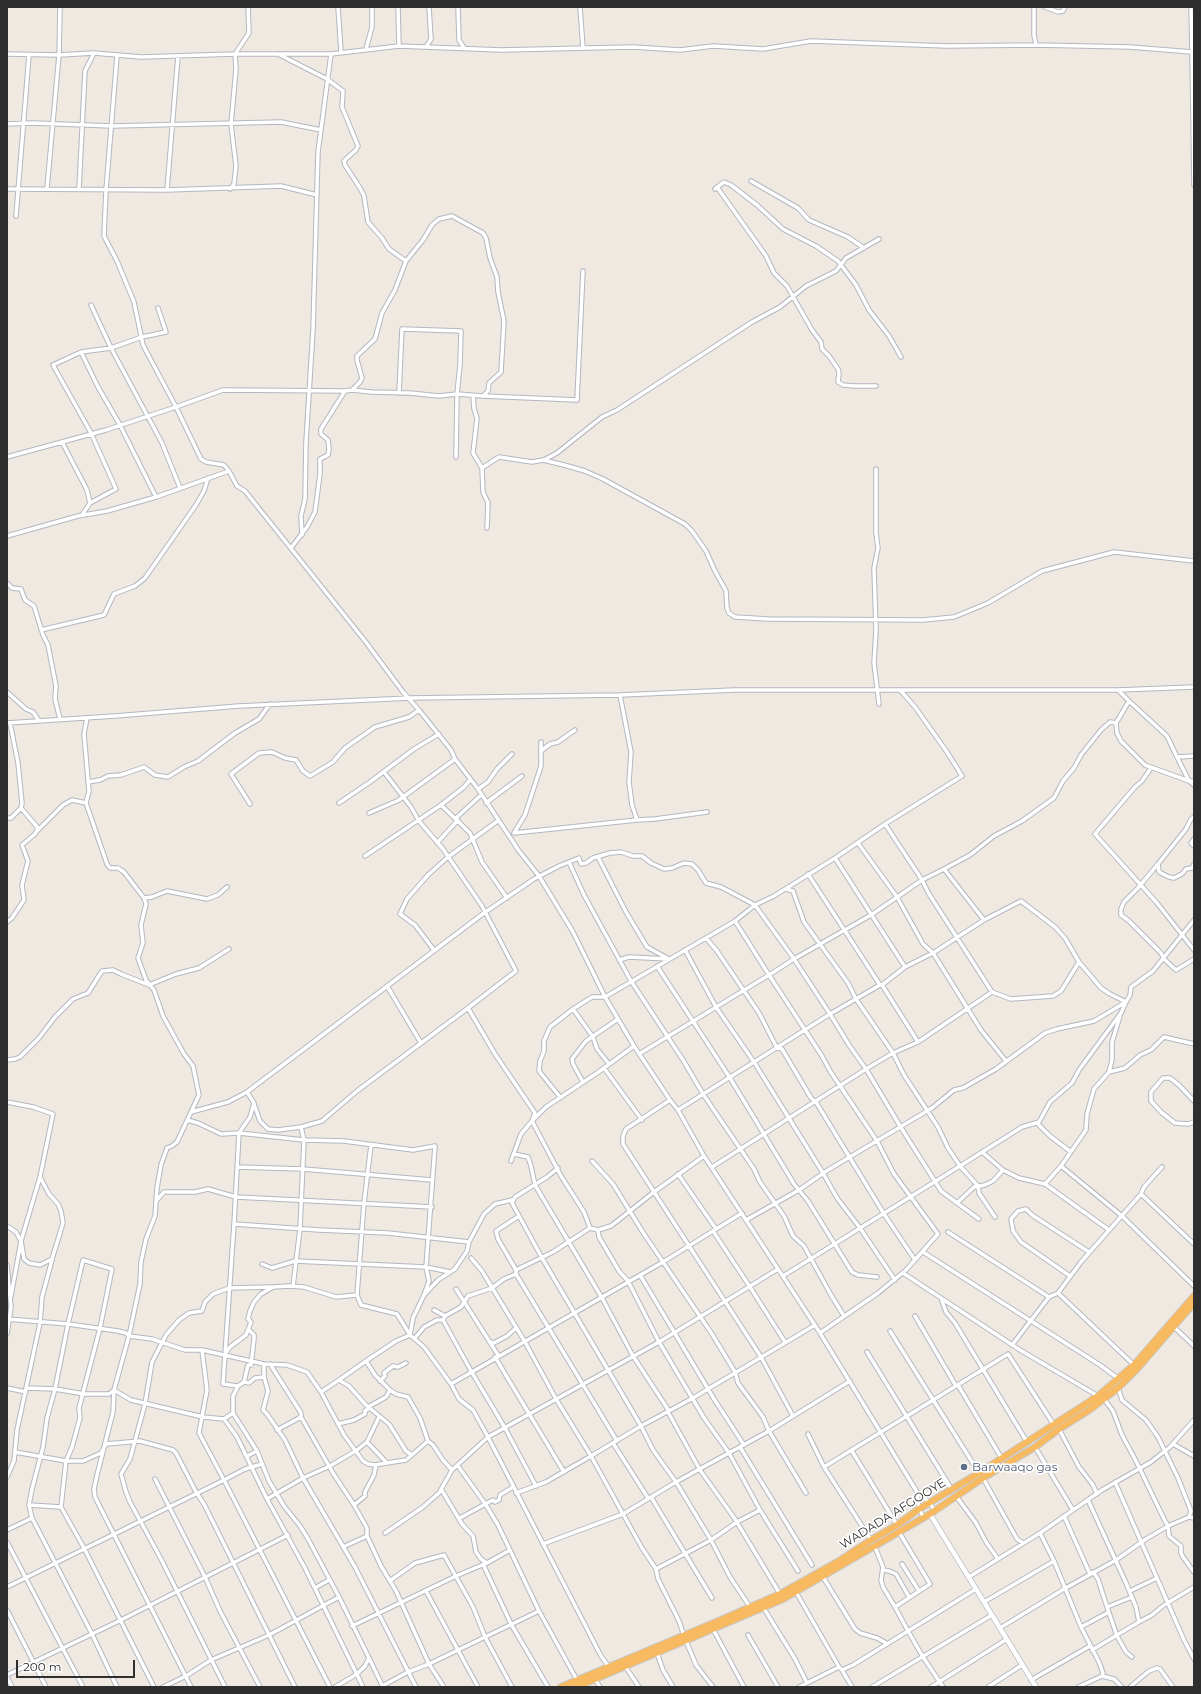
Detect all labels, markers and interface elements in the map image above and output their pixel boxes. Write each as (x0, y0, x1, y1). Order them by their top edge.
place label: Barwaaqo gas (972, 1460, 1058, 1474)
marker: Barwaaqo gas (959, 1462, 969, 1472)
street label: WADADA AFGOOYE (837, 1476, 949, 1552)
scale bar (18, 1652, 137, 1678)
text: 200 m (23, 1659, 62, 1674)

